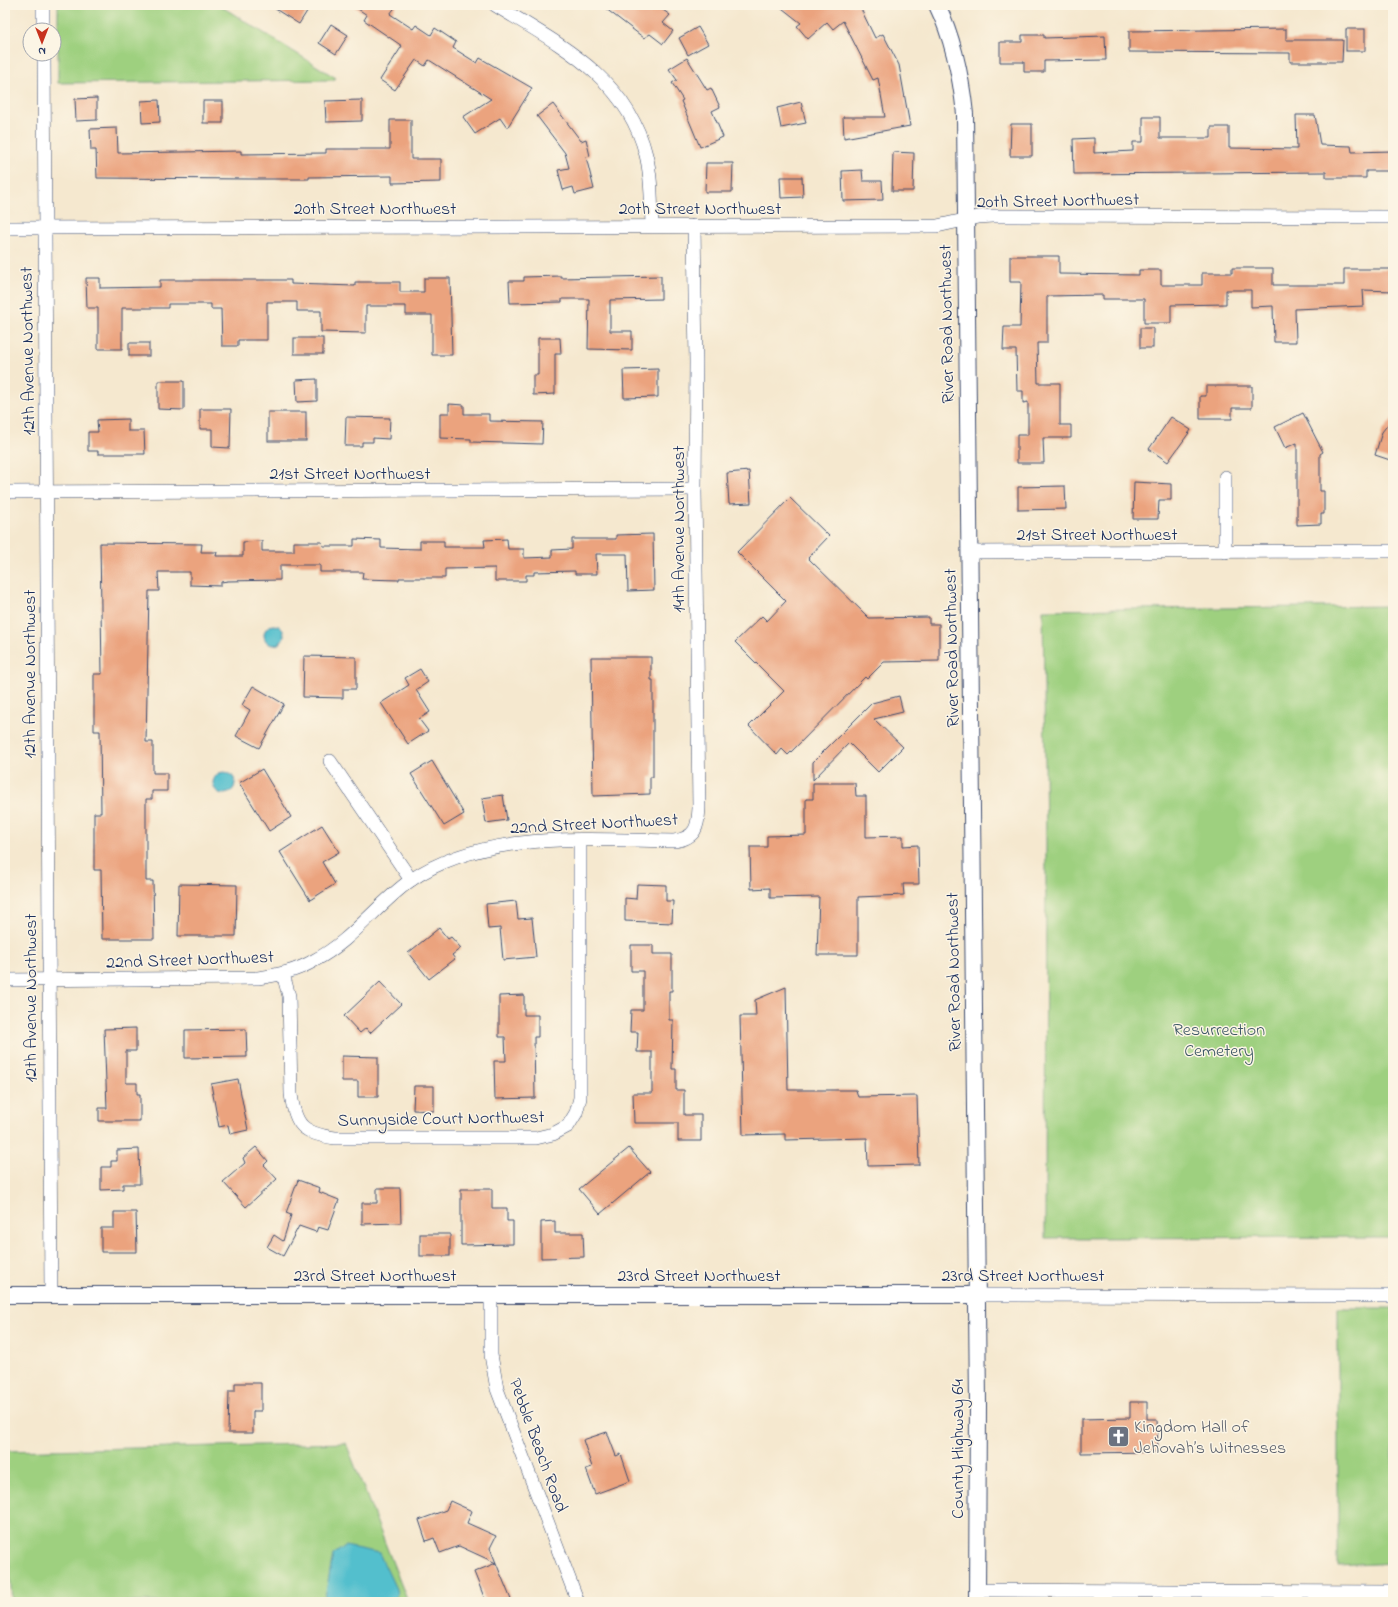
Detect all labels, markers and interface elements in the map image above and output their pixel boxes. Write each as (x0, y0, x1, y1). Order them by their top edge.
north arrow (22, 22, 62, 62)
text: N (38, 43, 46, 59)
street label: 20th Street Northwest (977, 188, 1139, 216)
street label: 20th Street Northwest (294, 197, 456, 223)
street label: 20th Street Northwest (619, 197, 781, 223)
street label: River Road Northwest (934, 244, 962, 404)
street label: 12th Avenue Northwest (15, 266, 43, 436)
street label: 14th Avenue Northwest (667, 445, 693, 613)
street label: 21st Street Northwest (269, 462, 431, 488)
street label: 21st Street Northwest (1016, 523, 1178, 549)
street label: River Road Northwest (939, 568, 967, 728)
street label: 12th Avenue Northwest (18, 590, 44, 758)
street label: 22nd Street Northwest (510, 808, 679, 842)
street label: River Road Northwest (941, 892, 969, 1052)
street label: 12th Avenue Northwest (19, 914, 45, 1082)
street label: 22nd Street Northwest (106, 945, 274, 977)
park label: Resurrection Cemetery (1173, 1018, 1265, 1065)
street label: Sunnyside Court Northwest (337, 1105, 545, 1135)
street label: 23rd Street Northwest (293, 1264, 457, 1290)
street label: 23rd Street Northwest (617, 1264, 781, 1290)
street label: 23rd Street Northwest (941, 1264, 1105, 1290)
street label: Pebble Beach Road (501, 1375, 573, 1516)
street label: County Highway 64 (946, 1378, 973, 1519)
place label: Kingdom Hall of Jehovah’s Witnesses (1134, 1415, 1286, 1462)
church icon: Kingdom Hall of Jehovah’s Witnesses (1106, 1423, 1132, 1449)

